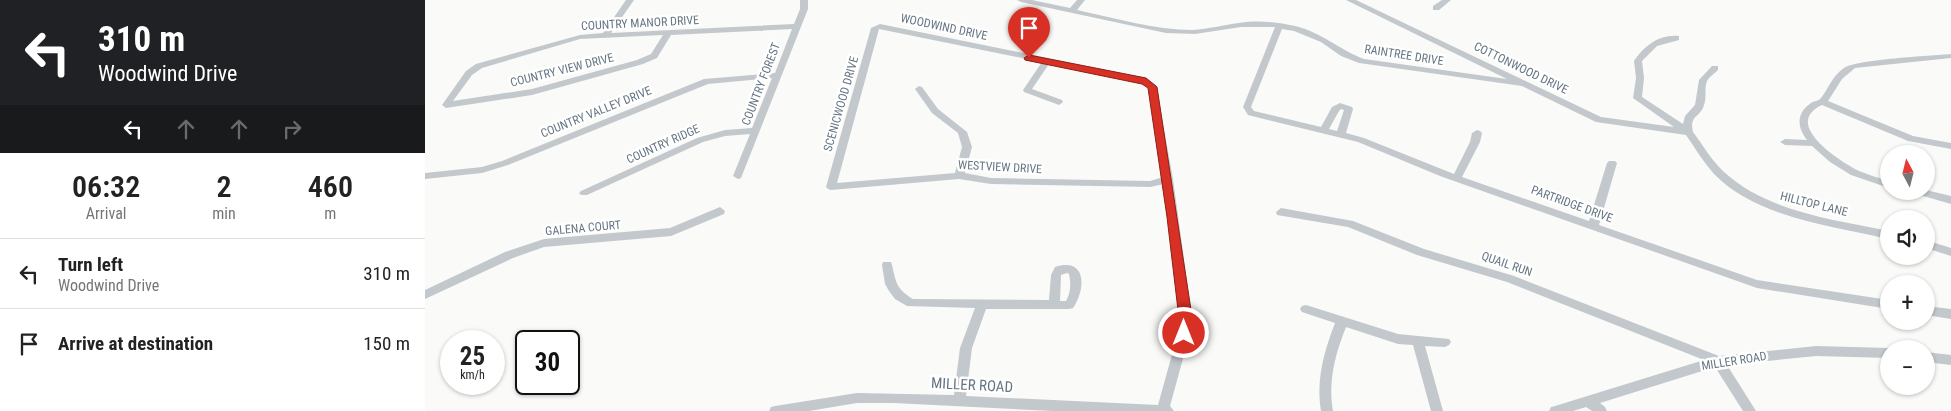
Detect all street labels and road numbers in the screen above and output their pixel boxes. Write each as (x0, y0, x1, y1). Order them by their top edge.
street label: WOODWIND DRIVE (899, 11, 989, 43)
street label: COUNTRY MANOR DRIVE (581, 13, 699, 33)
street label: COTTONWOOD DRIVE (1472, 39, 1570, 97)
street label: COUNTRY FOREST (739, 41, 783, 127)
street label: RAINTREE DRIVE (1364, 42, 1445, 68)
street label: COUNTRY VIEW DRIVE (509, 50, 615, 90)
street label: SCENICWOOD DRIVE (821, 55, 861, 153)
street label: COUNTRY VALLEY DRIVE (539, 83, 653, 141)
street label: COUNTRY RIDGE (624, 122, 702, 166)
street label: WESTVIEW DRIVE (958, 158, 1042, 176)
street label: PARTRIDGE DRIVE (1529, 183, 1615, 225)
street label: HILLTOP LANE (1779, 189, 1849, 219)
street label: GALENA COURT (545, 218, 621, 238)
street label: QUAIL RUN (1480, 249, 1534, 279)
street label: MILLER ROAD (1700, 349, 1768, 373)
street label: MILLER ROAD (930, 374, 1014, 396)

